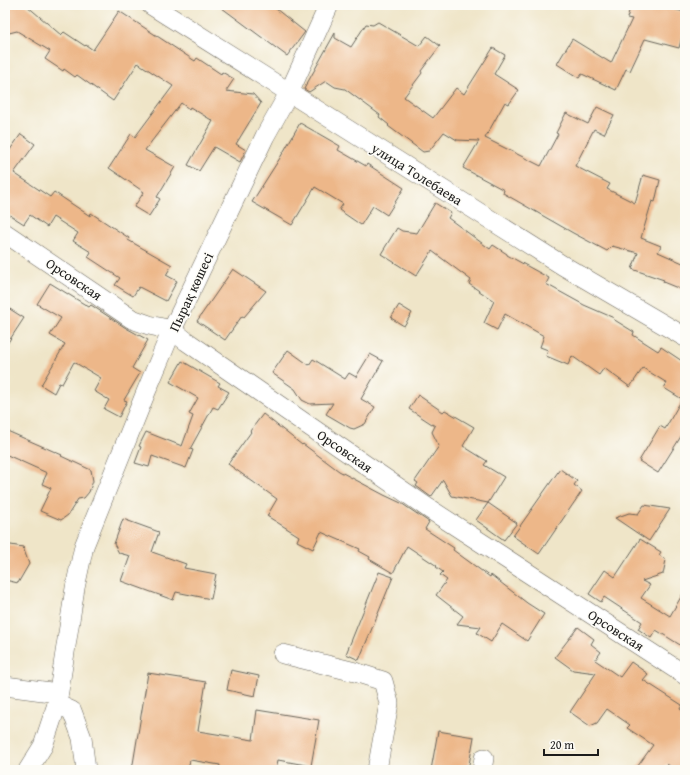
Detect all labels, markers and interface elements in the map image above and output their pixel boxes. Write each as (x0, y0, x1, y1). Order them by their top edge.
street label: улица Толебаева (367, 137, 467, 210)
street label: Пырақ көшесі (164, 249, 218, 335)
street label: Орсовская (42, 253, 106, 305)
street label: Орсовская (313, 425, 377, 477)
street label: Орсовская (584, 604, 648, 656)
scale bar (544, 731, 598, 757)
text: 20 m (550, 736, 574, 753)

